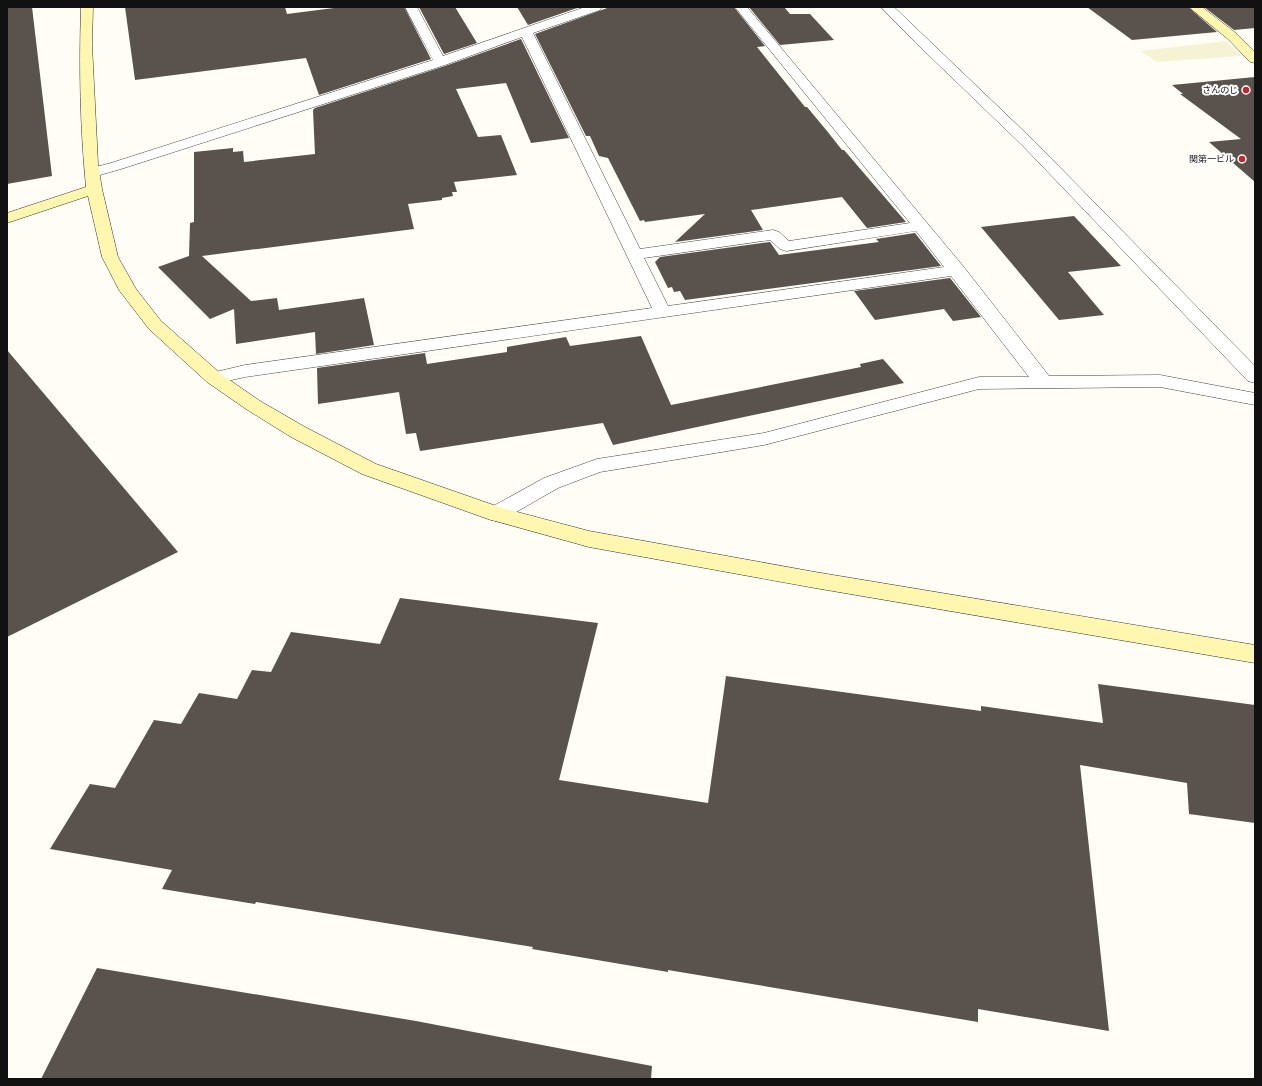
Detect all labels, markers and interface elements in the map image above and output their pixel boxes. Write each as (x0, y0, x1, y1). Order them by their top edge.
place label: さんのじ (1202, 82, 1238, 96)
marker: さんのじ (1241, 85, 1251, 95)
place label: 関第一ビル (1189, 151, 1234, 165)
marker: 関第一ビル (1237, 154, 1247, 164)

